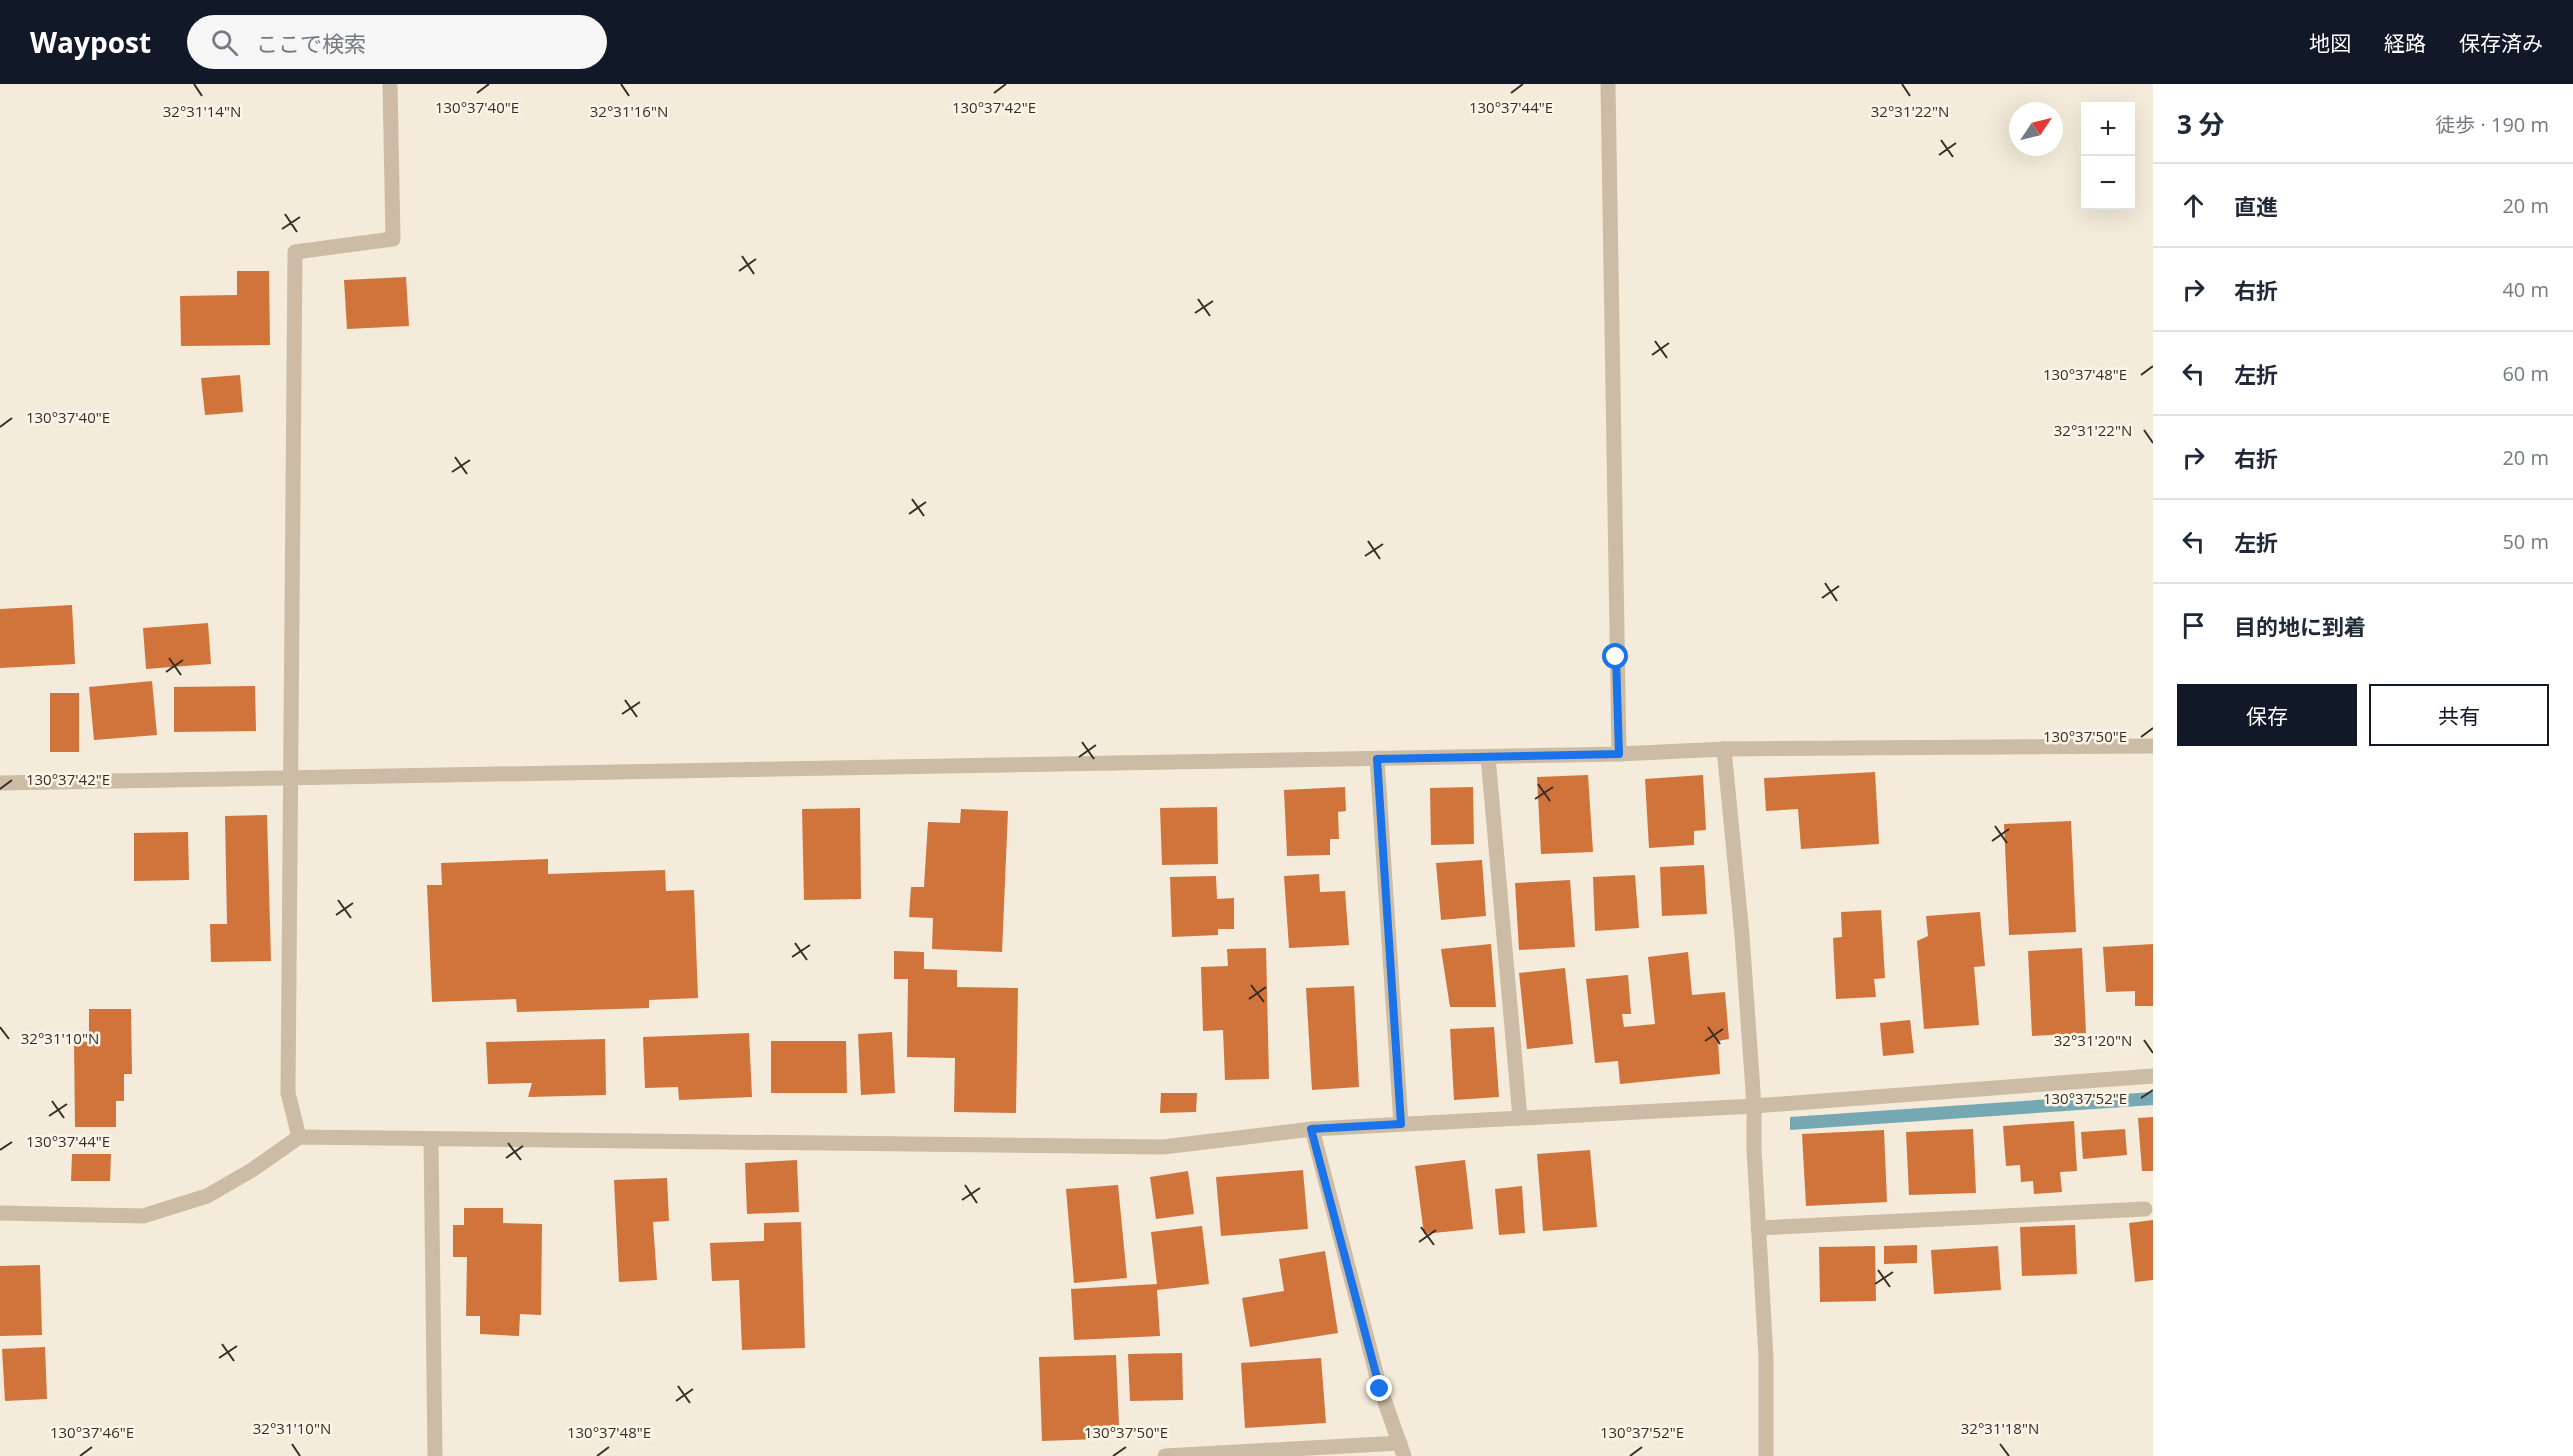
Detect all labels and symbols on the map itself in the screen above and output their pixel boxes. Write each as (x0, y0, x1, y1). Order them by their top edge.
text: 130°37'40"E (435, 97, 519, 117)
text: 130°37'42"E (952, 97, 1036, 117)
text: 130°37'44"E (1469, 97, 1553, 117)
text: 32°31'14"N (163, 101, 241, 121)
text: 32°31'16"N (590, 101, 668, 121)
text: 32°31'22"N (1871, 101, 1949, 121)
north arrow (2009, 102, 2063, 156)
text: 130°37'48"E (2043, 364, 2127, 384)
text: 130°37'40"E (26, 407, 110, 427)
text: 32°31'22"N (2054, 420, 2132, 440)
route start (1602, 643, 1628, 669)
text: 130°37'50"E (2043, 726, 2127, 746)
text: 130°37'42"E (26, 769, 110, 789)
text: 32°31'10"N (21, 1028, 99, 1048)
text: 32°31'20"N (2054, 1030, 2132, 1050)
text: 130°37'52"E (2043, 1088, 2127, 1108)
text: 130°37'44"E (26, 1131, 110, 1151)
route end (1366, 1375, 1392, 1401)
text: 32°31'10"N (253, 1418, 331, 1438)
text: 32°31'18"N (1961, 1418, 2039, 1438)
text: 130°37'46"E (50, 1422, 134, 1442)
text: 130°37'48"E (567, 1422, 651, 1442)
text: 130°37'50"E (1084, 1422, 1168, 1442)
text: 130°37'52"E (1600, 1422, 1684, 1442)

